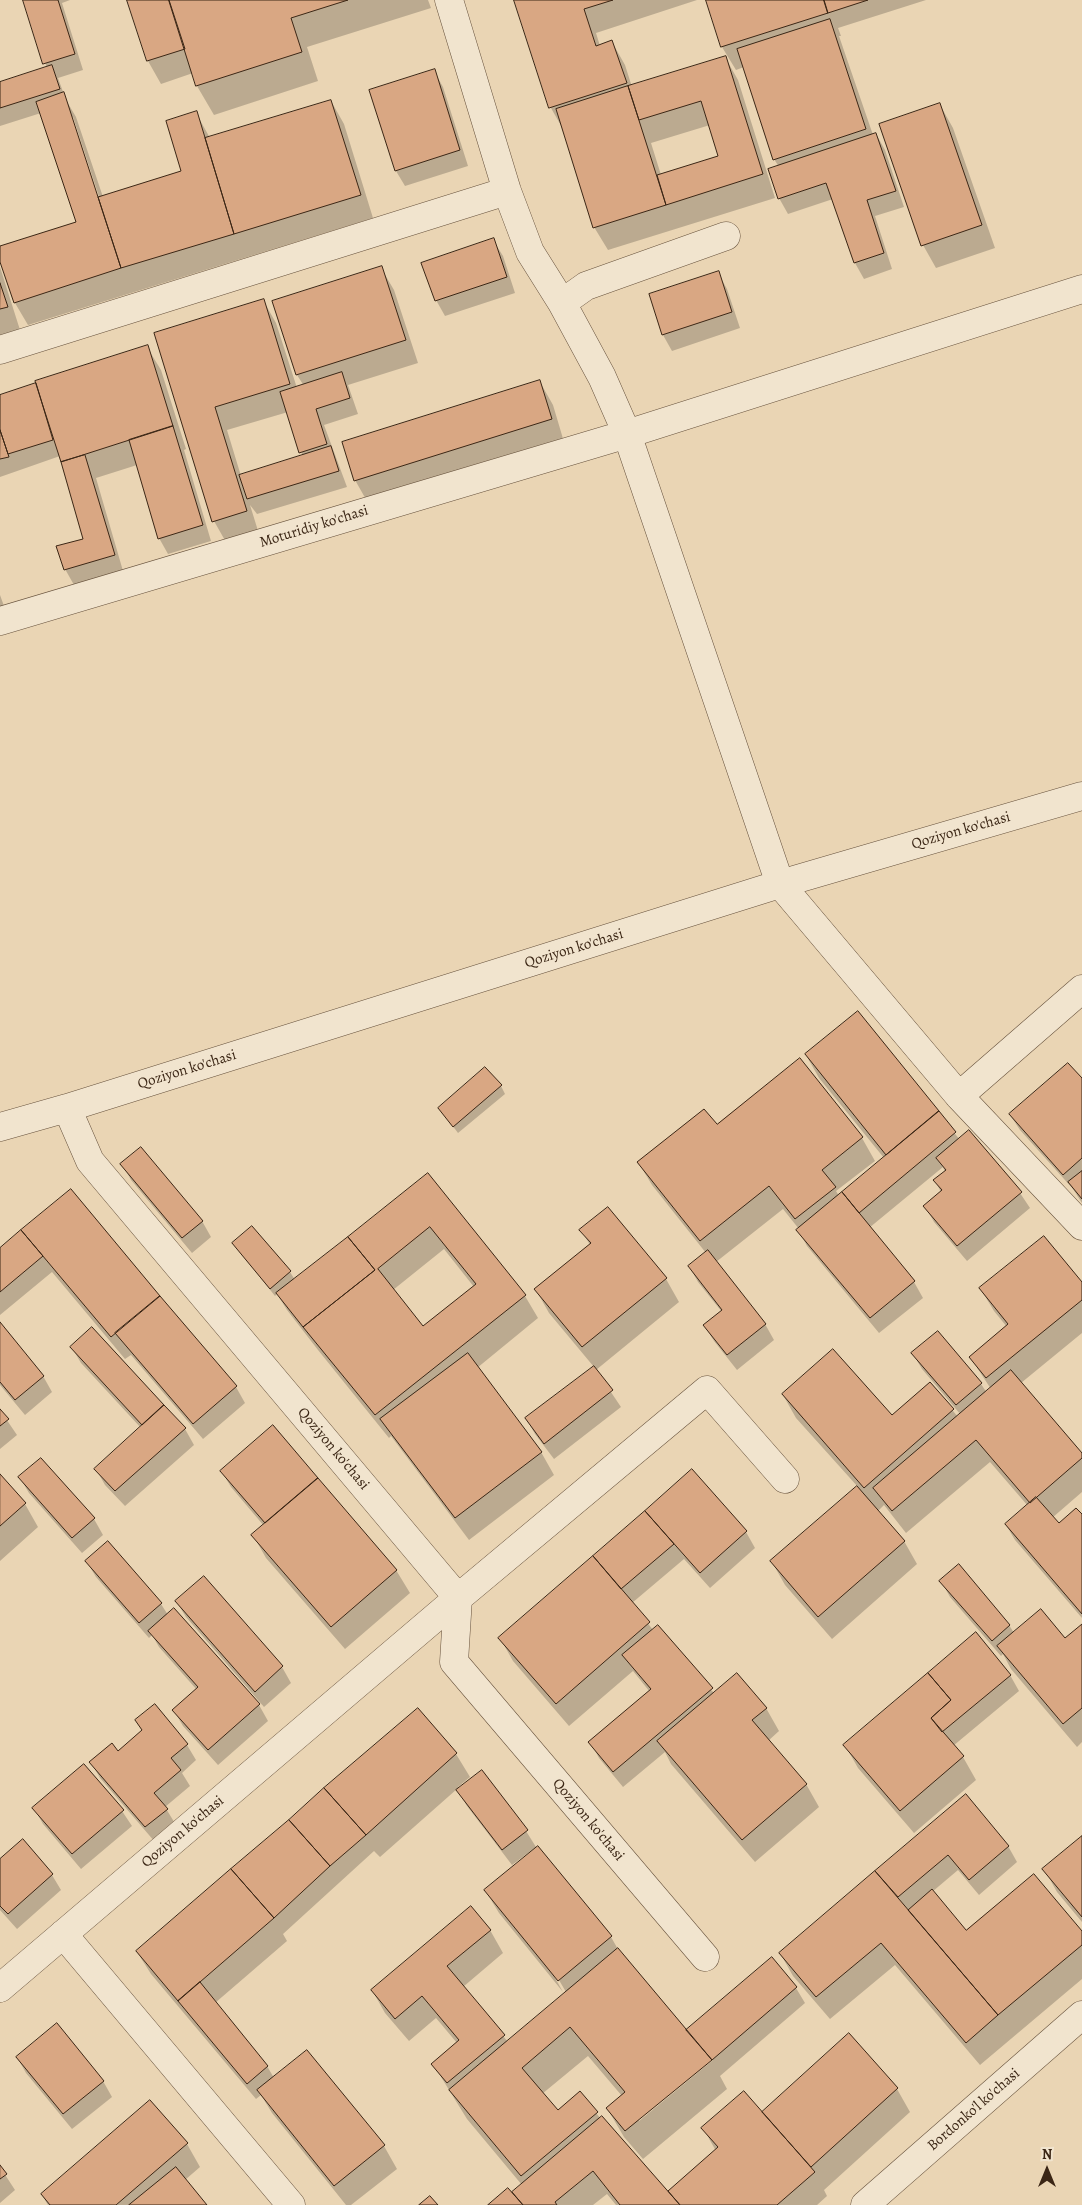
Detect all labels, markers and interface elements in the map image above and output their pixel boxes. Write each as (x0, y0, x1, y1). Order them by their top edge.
street label: Moturidiy ko'chasi (257, 502, 371, 552)
street label: Qoziyon ko'chasi (909, 808, 1013, 854)
street label: Qoziyon ko'chasi (523, 925, 625, 973)
street label: Qoziyon ko'chasi (136, 1046, 238, 1094)
street label: Qoziyon ko'chasi (293, 1404, 373, 1494)
street label: Qoziyon ko'chasi (548, 1775, 628, 1865)
street label: Qoziyon ko'chasi (138, 1792, 228, 1872)
street label: Bordonko'l ko'chasi (924, 2065, 1024, 2155)
north arrow (1022, 2145, 1072, 2195)
text: N (1042, 2145, 1052, 2164)

